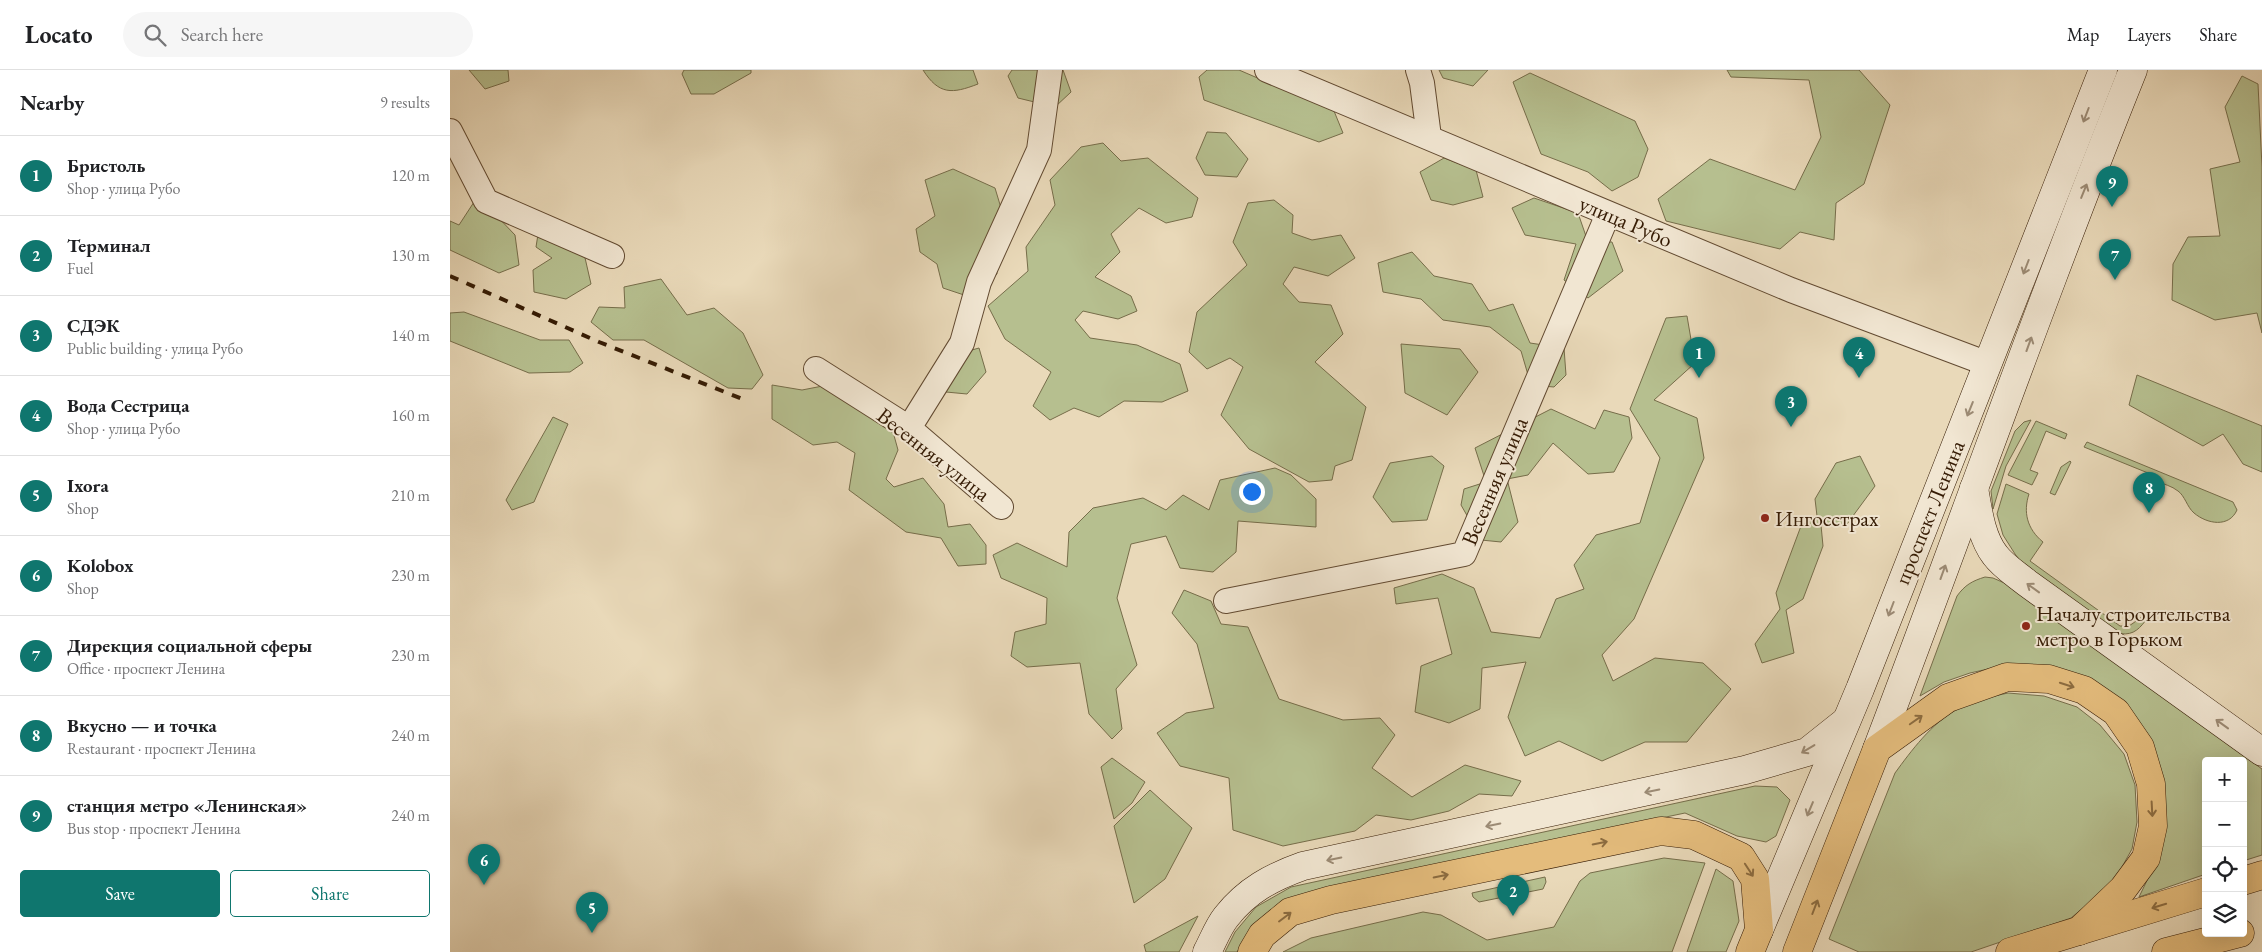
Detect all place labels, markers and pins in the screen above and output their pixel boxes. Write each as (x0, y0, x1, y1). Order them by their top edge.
pin: 9 (2096, 166, 2128, 207)
pin: 7 (2099, 239, 2131, 280)
pin: 1 (1683, 337, 1715, 378)
pin: 4 (1843, 337, 1875, 378)
pin: 3 (1775, 386, 1807, 427)
pin: 8 (2133, 472, 2165, 513)
place label: Ингосстрах (1775, 504, 1879, 533)
marker: Ингосстрах (1759, 512, 1771, 524)
place label: Началу строительства метро в Горьком (2036, 599, 2231, 653)
marker: Началу строительства метро в Горьком (2020, 620, 2032, 632)
pin: 6 (468, 844, 500, 885)
pin: 2 (1497, 875, 1529, 916)
pin: 5 (576, 892, 608, 933)

